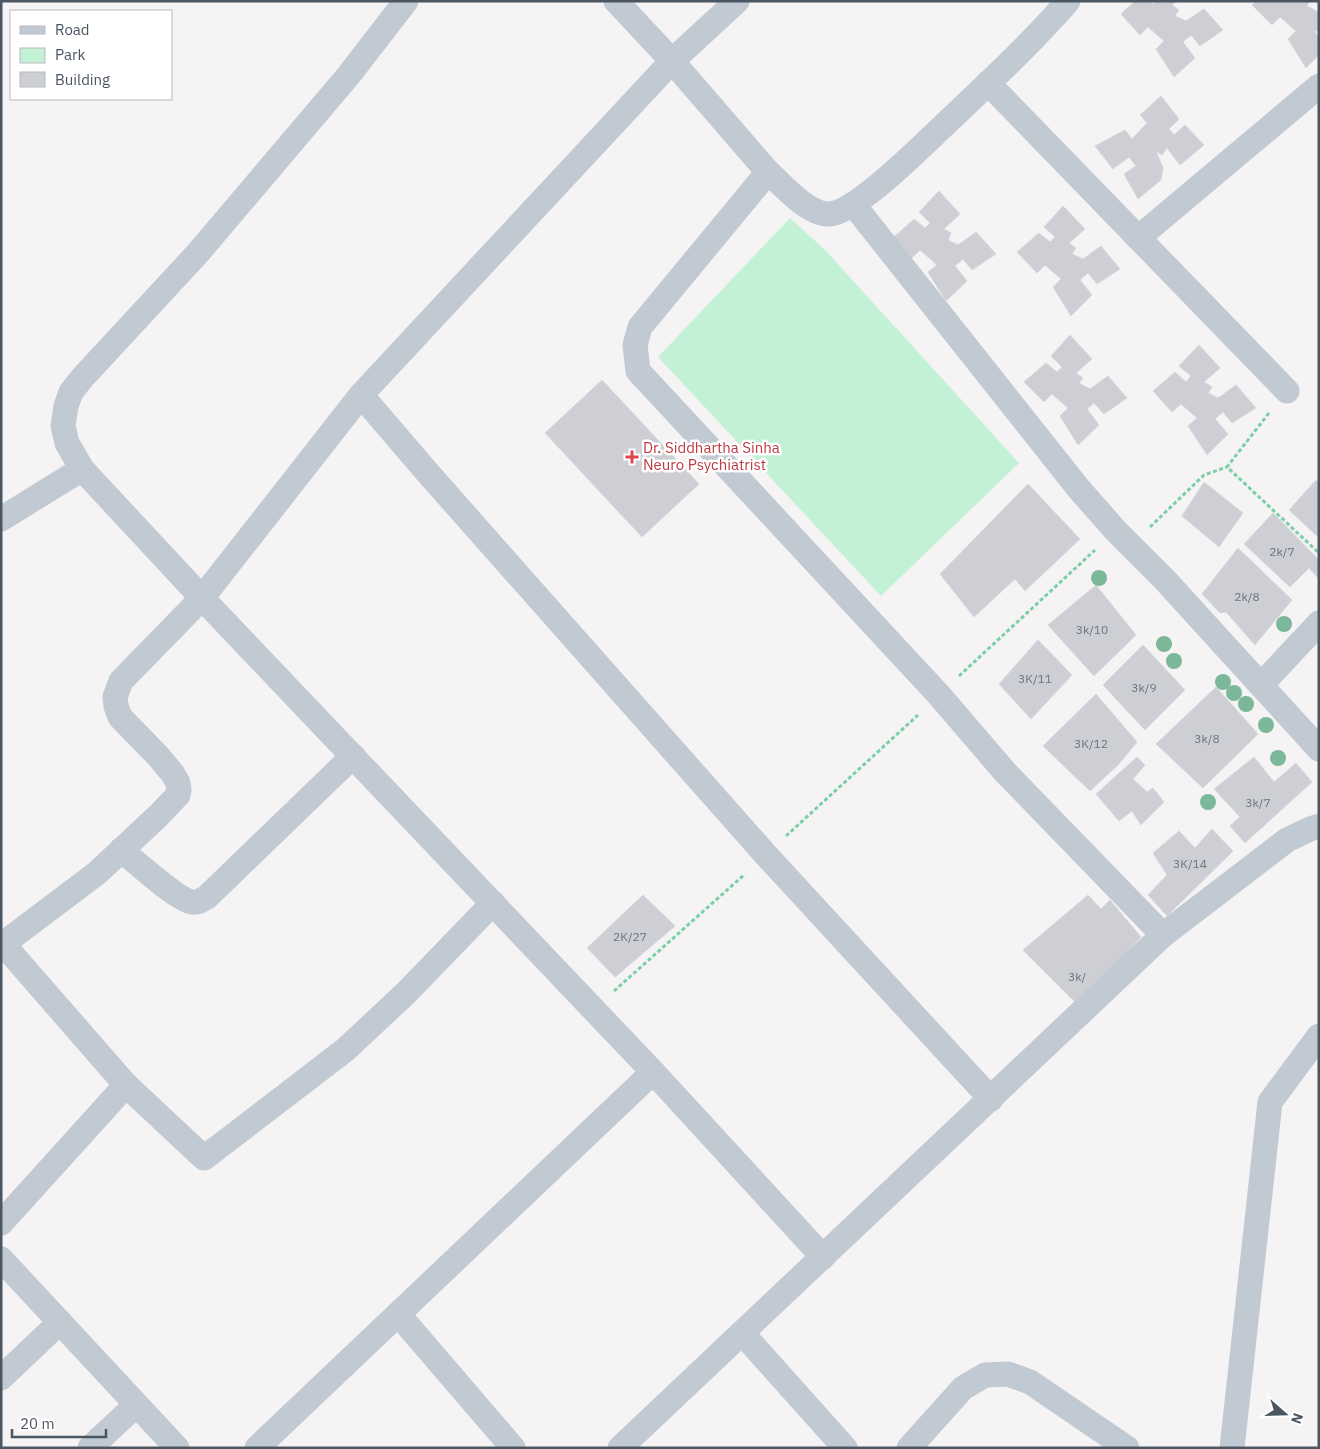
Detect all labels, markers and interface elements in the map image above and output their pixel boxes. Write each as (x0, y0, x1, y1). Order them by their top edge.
legend (10, 10, 172, 100)
text: Road (55, 20, 90, 39)
text: Park (55, 45, 85, 64)
text: Building (55, 70, 110, 89)
place label: Dr. Siddhartha Sinha Neuro Psychiatrist (643, 438, 780, 474)
marker: Dr. Siddhartha Sinha Neuro Psychiatrist (625, 450, 639, 464)
house number: 2k/7 (1269, 544, 1295, 559)
house number: 2k/8 (1234, 589, 1260, 604)
house number: 3k/10 (1076, 622, 1108, 637)
house number: 3K/11 (1018, 671, 1052, 686)
house number: 3k/9 (1131, 680, 1157, 695)
house number: 3k/8 (1194, 731, 1220, 746)
house number: 3K/12 (1074, 736, 1108, 751)
house number: 3k/7 (1245, 795, 1271, 810)
house number: 3K/14 (1173, 856, 1207, 871)
house number: 2K/27 (613, 929, 647, 944)
house number: 3k/ (1068, 969, 1086, 984)
north arrow (1260, 1389, 1310, 1439)
scale bar (12, 1406, 106, 1438)
text: N (1287, 1411, 1307, 1426)
text: 20 m (20, 1414, 55, 1433)

